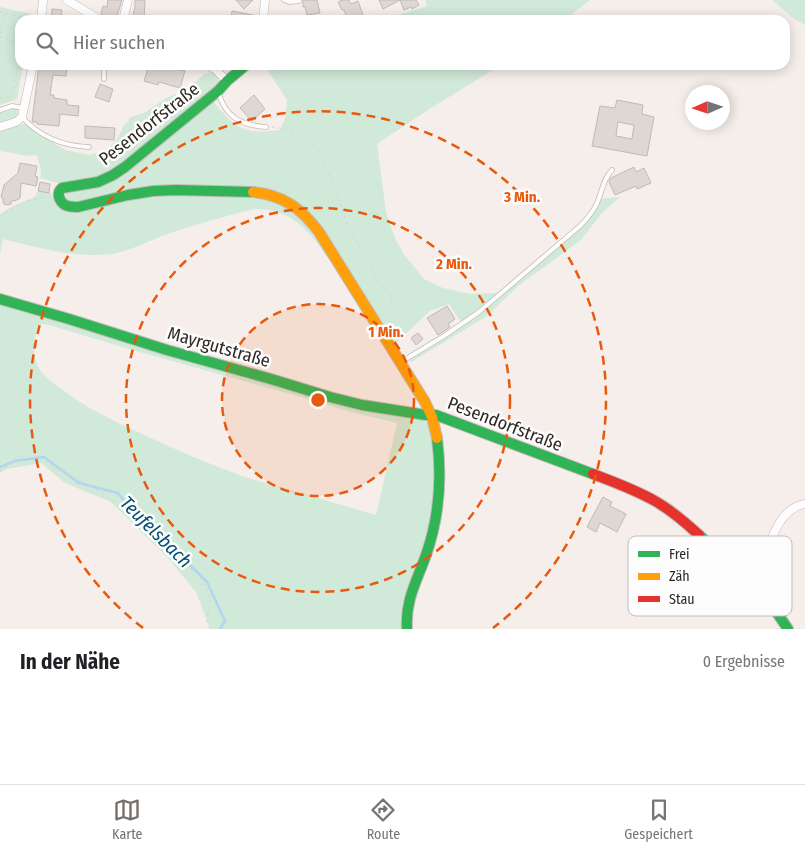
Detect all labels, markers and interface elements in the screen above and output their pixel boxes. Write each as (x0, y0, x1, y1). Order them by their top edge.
search box (15, 15, 790, 70)
icon: search (33, 29, 61, 57)
text: Hier suchen (73, 31, 165, 54)
street label: Pesendorfstraße (94, 78, 204, 170)
north arrow (685, 85, 730, 130)
text: 3 Min. (503, 188, 541, 206)
text: 2 Min. (435, 255, 473, 273)
street label: Mayrgutstraße (165, 322, 273, 372)
text: 1 Min. (368, 323, 404, 341)
centre of rings (309, 391, 327, 409)
street label: Pesendorfstraße (444, 392, 566, 456)
water label: Teufelsbach (115, 491, 197, 573)
legend (628, 536, 792, 616)
text: Frei (669, 546, 690, 563)
text: Zäh (669, 568, 690, 585)
text: Stau (669, 591, 695, 608)
text: In der Nähe (20, 649, 120, 675)
text: 0 Ergebnisse (703, 652, 785, 671)
tab: Karte (112, 796, 142, 843)
tab: Route (367, 796, 400, 843)
tab: Gespeichert (624, 796, 693, 843)

